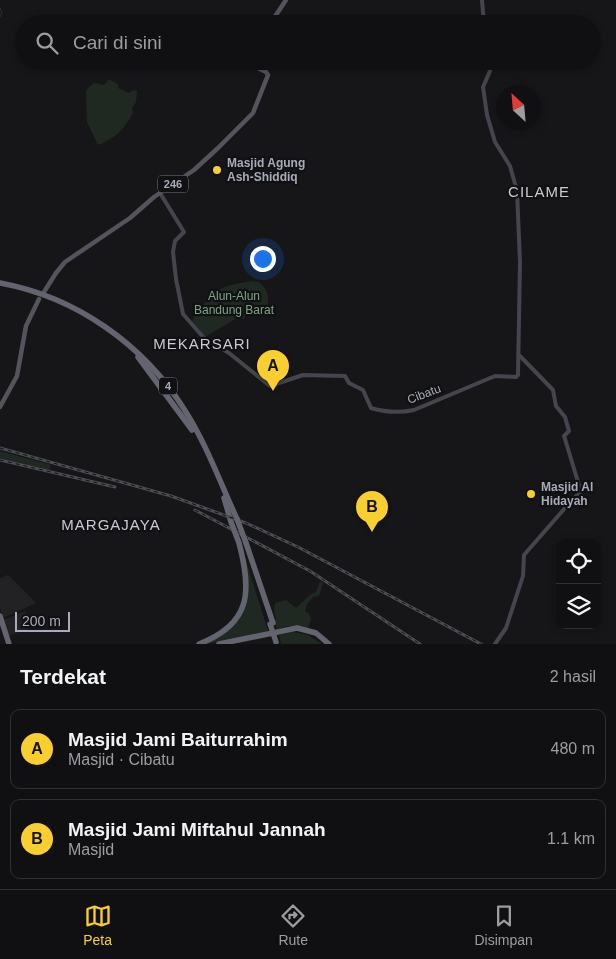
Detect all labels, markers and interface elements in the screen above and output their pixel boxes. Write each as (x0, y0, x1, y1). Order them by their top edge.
search box (15, 15, 601, 70)
icon: search (33, 29, 61, 57)
text: Cari di sini (73, 32, 162, 53)
north arrow (496, 85, 541, 130)
place label: Masjid Agung Ash-Shiddiq (227, 156, 305, 184)
marker: Masjid Agung Ash-Shiddiq (211, 164, 223, 176)
road number: 246 (158, 175, 188, 192)
district label: CILAME (508, 183, 570, 200)
your location (250, 246, 276, 272)
park label: Alun-Alun Bandung Barat (194, 289, 275, 317)
district label: MEKARSARI (153, 335, 251, 352)
pin: A (257, 350, 289, 391)
road number: 4 (159, 378, 177, 394)
street label: Cibatu (405, 381, 443, 407)
place label: Masjid Al Hidayah (541, 480, 593, 508)
marker: Masjid Al Hidayah (525, 488, 537, 500)
pin: B (356, 491, 388, 532)
district label: MARGAJAYA (61, 516, 161, 533)
map controls (556, 539, 601, 629)
button: locate (556, 539, 601, 584)
button: layers (556, 584, 601, 629)
scale bar (15, 609, 70, 632)
text: 200 m (22, 613, 61, 629)
text: Terdekat (20, 665, 106, 688)
text: 2 hasil (550, 668, 596, 685)
text: Masjid Jami Baiturrahim (68, 729, 288, 750)
text: A (31, 740, 43, 757)
text: 480 m (551, 740, 595, 757)
text: Masjid · Cibatu (68, 751, 175, 768)
text: Masjid Jami Miftahul Jannah (68, 819, 326, 840)
text: B (31, 830, 43, 847)
text: 1.1 km (547, 830, 595, 847)
text: Masjid (68, 841, 114, 858)
tab: Peta (83, 902, 112, 948)
tab: Rute (278, 902, 308, 948)
tab: Disimpan (474, 902, 533, 948)

